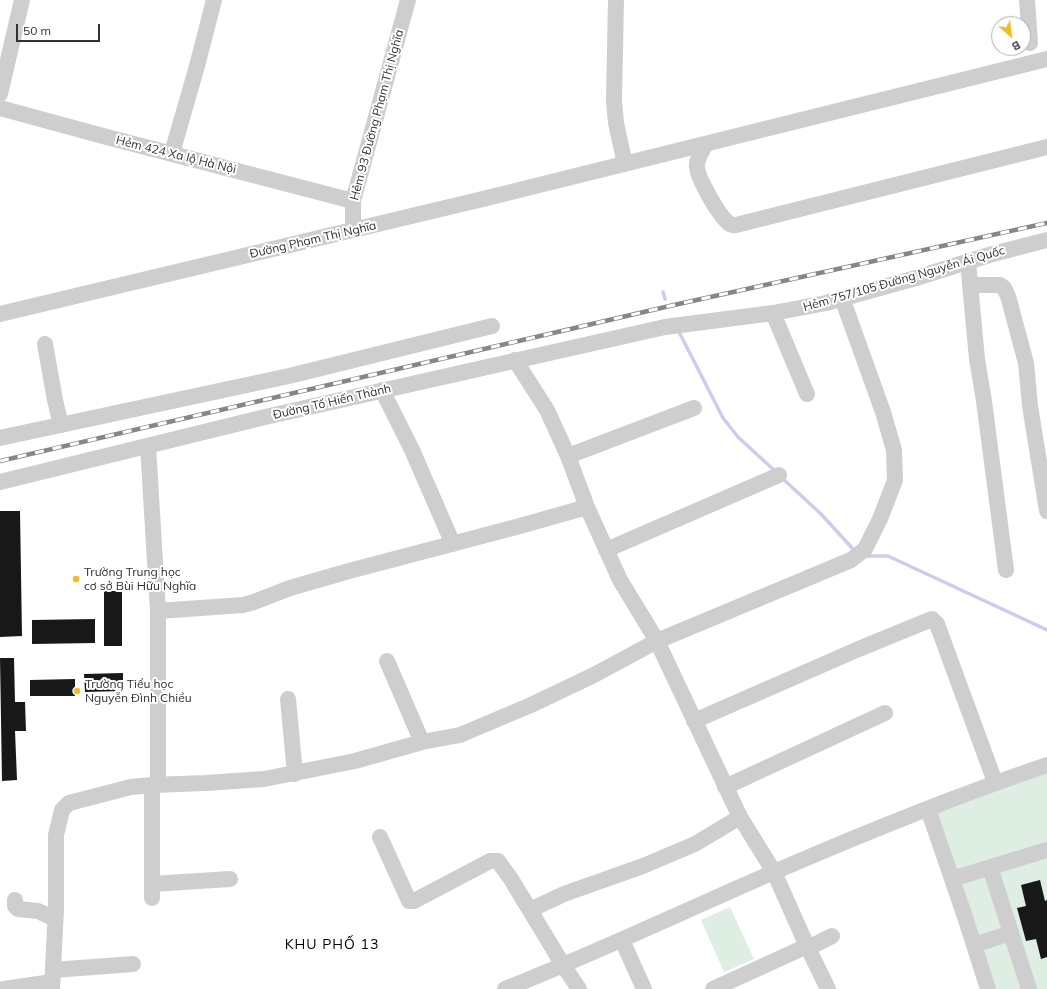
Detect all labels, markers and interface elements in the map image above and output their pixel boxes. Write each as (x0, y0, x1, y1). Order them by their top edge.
scale bar (18, 16, 102, 42)
north arrow (991, 16, 1031, 56)
text: 50 m (23, 23, 51, 38)
street label: Hẻm 93 Đường Phạm Thị Nghĩa (347, 28, 407, 202)
text: B (1010, 38, 1023, 54)
street label: Hẻm 424 Xa lộ Hà Nội (114, 133, 238, 177)
street label: Đường Phạm Thị Nghĩa (248, 218, 378, 262)
street label: Hẻm 757/105 Đường Nguyễn Ái Quốc (801, 243, 1007, 315)
street label: Đường Tố Hiến Thành (272, 381, 392, 423)
place label: Trường Trung học cơ sở Bùi Hữu Nghĩa (84, 565, 196, 593)
marker: Trường Trung học cơ sở Bùi Hữu Nghĩa (71, 574, 81, 584)
place label: Trường Tiểu học Nguyễn Đình Chiều (85, 677, 192, 705)
marker: Trường Tiểu học Nguyễn Đình Chiều (72, 686, 82, 696)
district label: KHU PHỐ 13 (285, 937, 379, 953)

